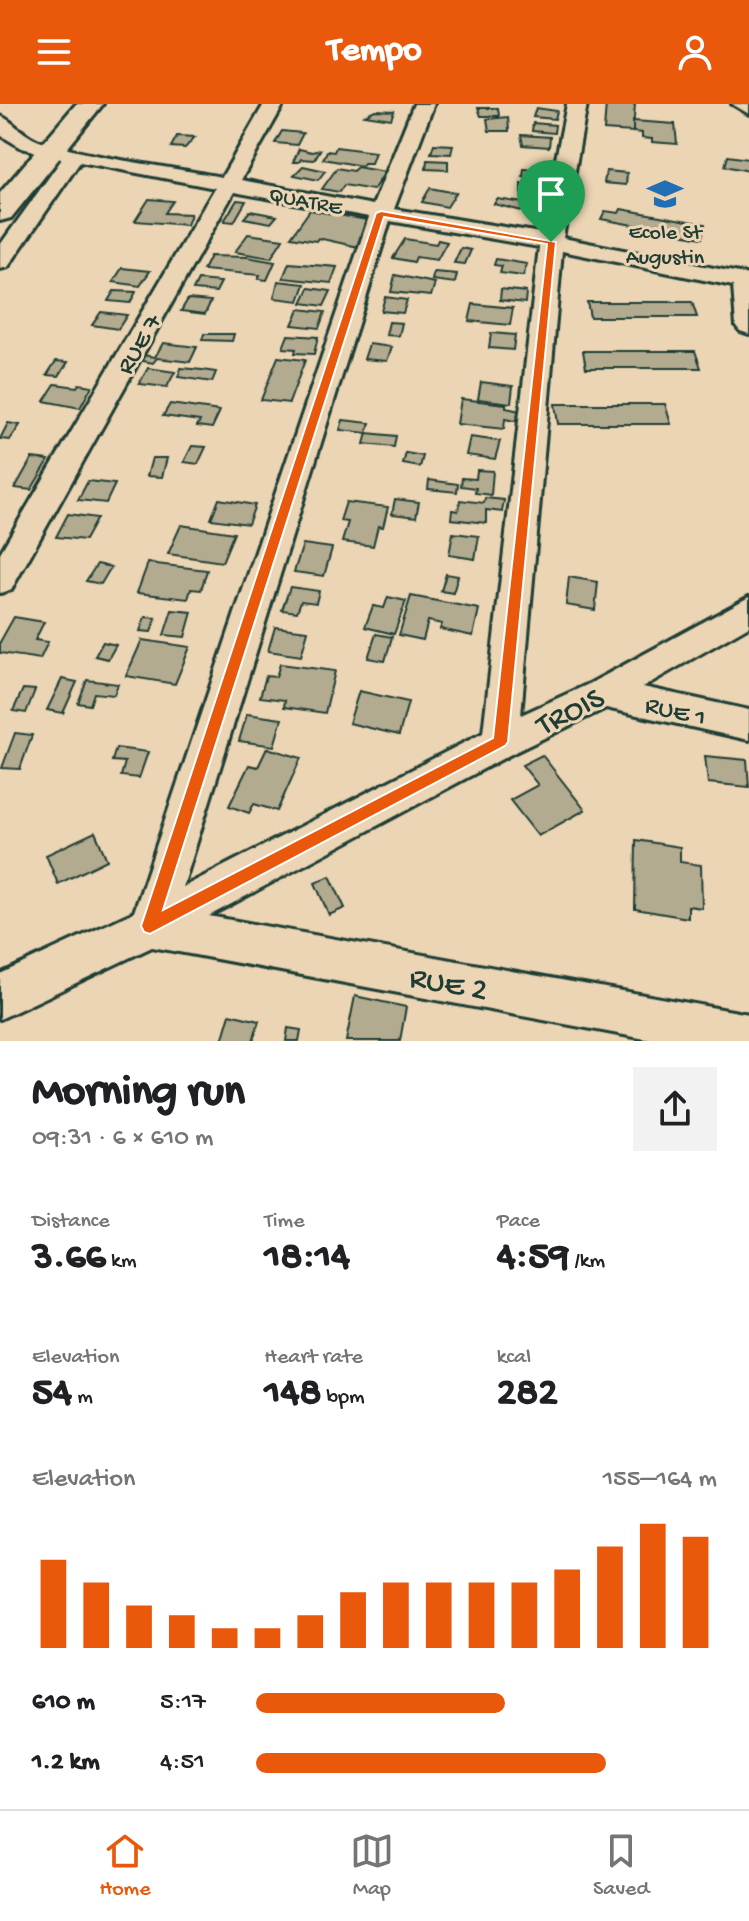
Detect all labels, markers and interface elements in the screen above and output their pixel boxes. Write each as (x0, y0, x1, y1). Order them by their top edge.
icon: menu (32, 30, 76, 74)
icon: person (673, 30, 717, 74)
text: Tempo (327, 31, 422, 74)
pin (517, 160, 585, 242)
icon: arrive (529, 172, 573, 216)
school or university icon: Ecole St Augustin (646, 175, 684, 213)
street label: QUATRE (266, 183, 345, 223)
place label: Ecole St Augustin (626, 221, 705, 272)
street label: RUE 7 (111, 308, 171, 381)
street label: TROIS (529, 681, 612, 747)
street label: RUE 1 (642, 691, 708, 735)
street label: RUE 2 (406, 960, 490, 1011)
button: share (633, 1067, 717, 1151)
text: Morning run (32, 1068, 245, 1120)
text: 09:31 · 6 × 610 m (32, 1124, 214, 1155)
text: Distance (32, 1209, 110, 1235)
text: Time (264, 1209, 305, 1235)
text: Pace (497, 1209, 540, 1235)
text: 3.66 (32, 1235, 106, 1282)
text: 18:14 (264, 1235, 350, 1282)
text: 4:59 (497, 1235, 569, 1282)
text: km (106, 1249, 137, 1275)
text: /km (569, 1249, 605, 1275)
text: Elevation (32, 1345, 119, 1371)
text: Heart rate (264, 1345, 363, 1371)
text: kcal (497, 1345, 531, 1371)
text: 54 (32, 1371, 72, 1418)
text: 148 (264, 1371, 321, 1418)
text: 282 (497, 1371, 558, 1418)
text: m (72, 1385, 93, 1411)
text: bpm (321, 1385, 365, 1411)
text: Elevation (32, 1465, 135, 1496)
text: 155–164 m (603, 1465, 717, 1496)
text: 610 m (32, 1688, 95, 1719)
text: 5:17 (160, 1688, 206, 1719)
text: 1.2 km (32, 1748, 100, 1779)
text: 4:51 (160, 1748, 205, 1779)
tab: Home (100, 1829, 151, 1903)
tab: Map (350, 1829, 394, 1903)
tab: Saved (593, 1829, 649, 1903)

